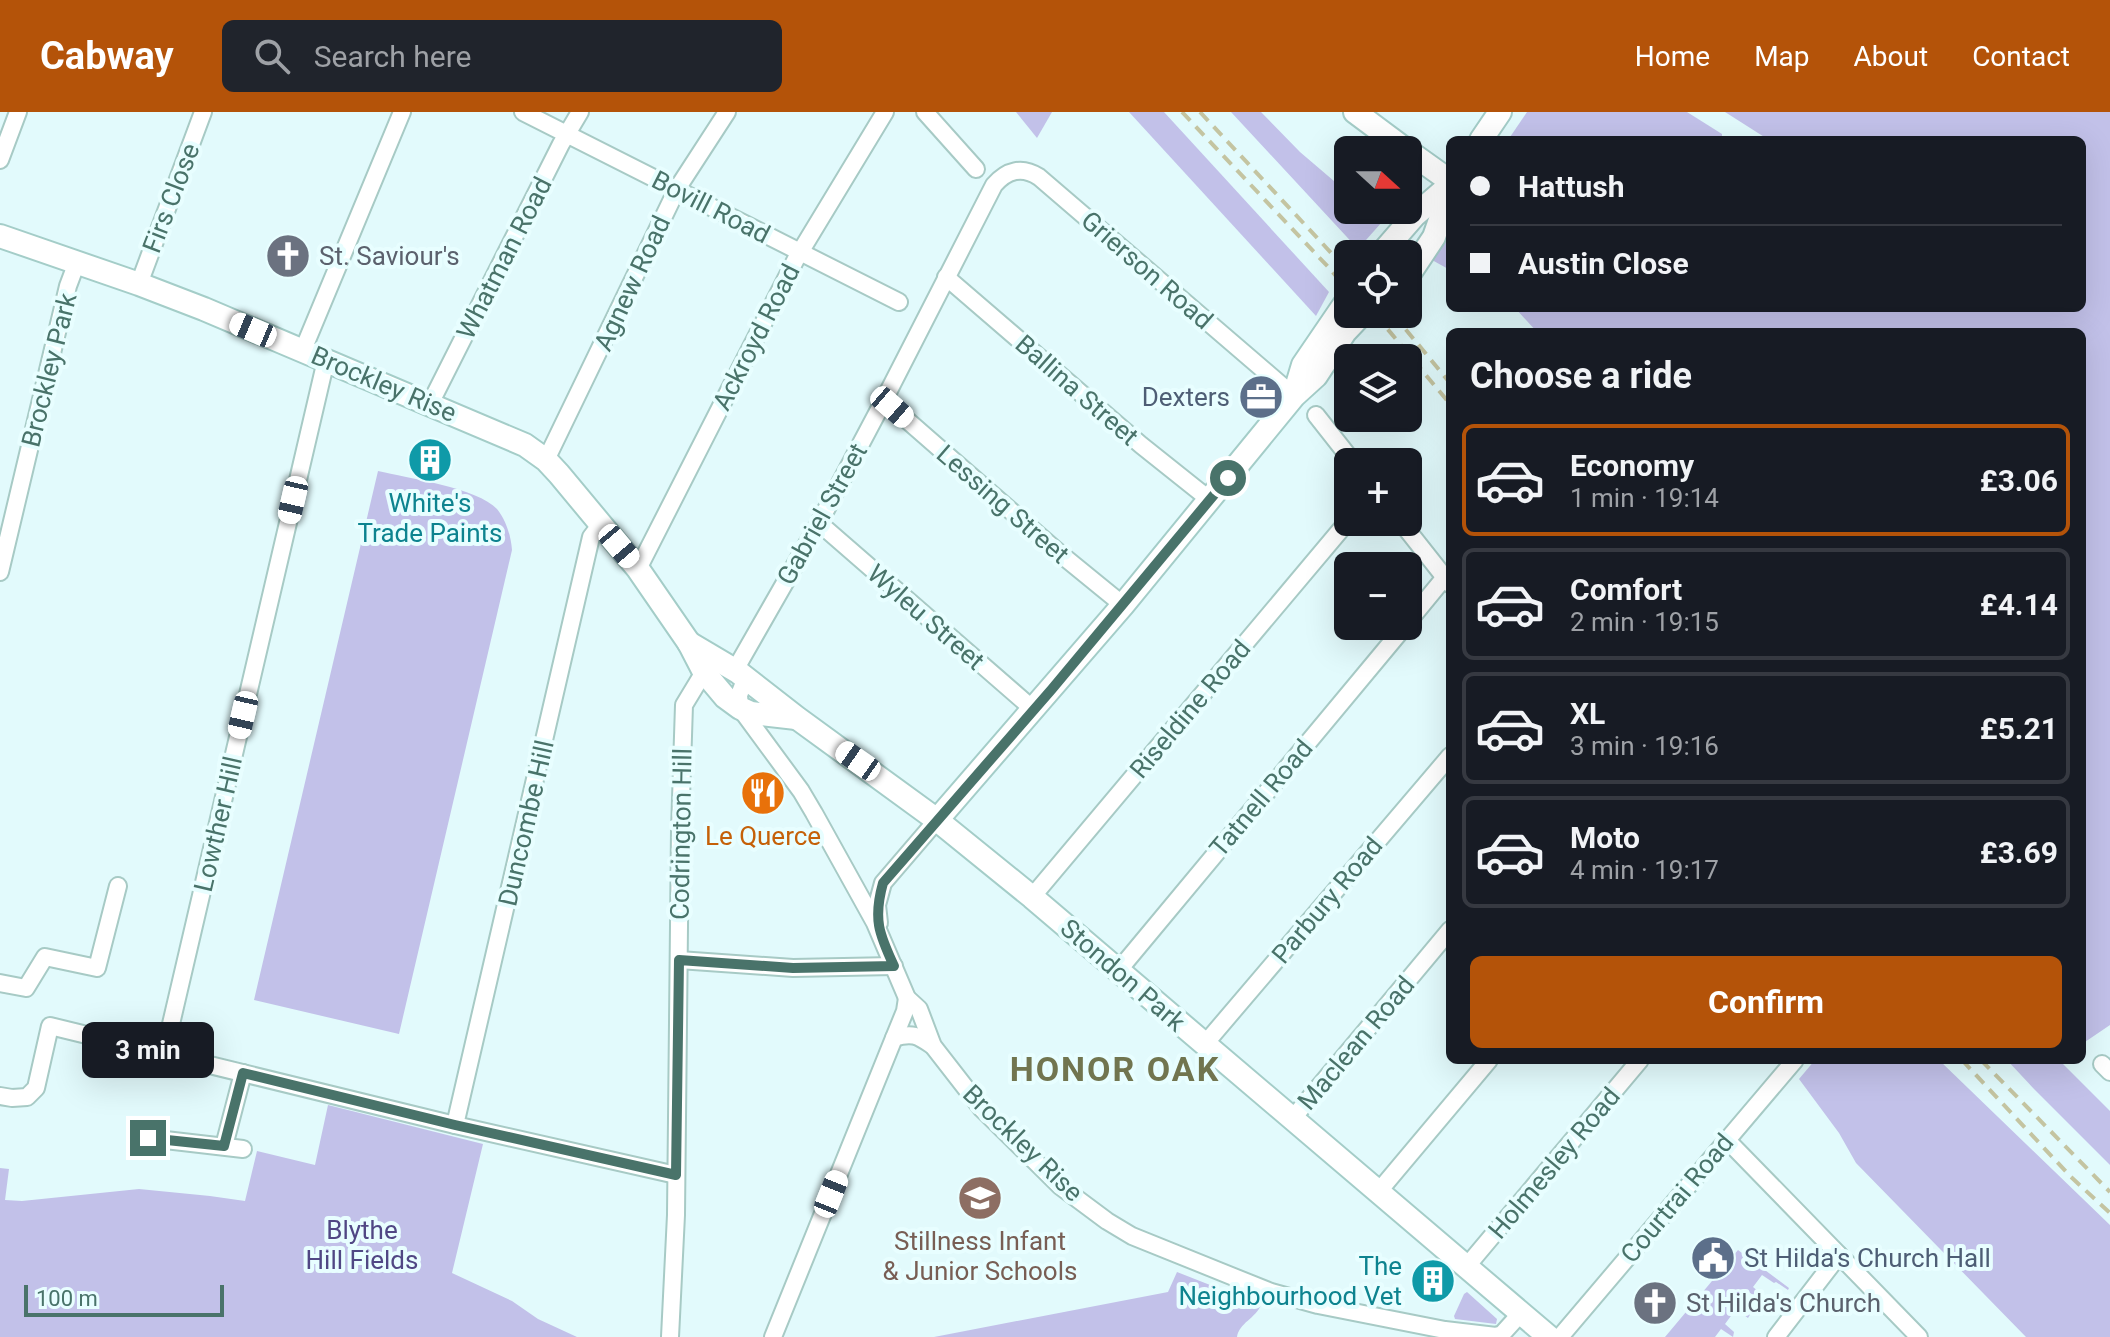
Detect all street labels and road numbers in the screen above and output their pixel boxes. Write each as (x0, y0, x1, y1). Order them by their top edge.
street label: Firs Close (136, 139, 206, 257)
street label: Bovill Road (647, 164, 775, 250)
street label: Whatman Road (450, 172, 558, 344)
street label: Grierson Road (1075, 205, 1219, 335)
street label: Agnew Road (588, 211, 676, 355)
street label: Ackroyd Road (706, 259, 806, 415)
street label: Brockley Park (15, 289, 83, 450)
street label: Ballina Street (1009, 329, 1145, 451)
street label: Brockley Rise (307, 340, 461, 428)
street label: Gabriel Street (771, 438, 873, 590)
street label: Lessing Street (931, 439, 1075, 569)
street label: Wyleu Street (861, 558, 991, 676)
street label: Riseldine Road (1124, 634, 1256, 784)
street label: Tatnell Road (1203, 733, 1319, 863)
street label: Duncombe Hill (492, 737, 560, 909)
street label: Codrington Hill (665, 748, 697, 920)
street label: Lowther Hill (188, 754, 248, 894)
street label: Parbury Road (1266, 831, 1388, 969)
street label: Stondon Park (1054, 913, 1192, 1038)
street label: Maclean Road (1291, 970, 1421, 1116)
street label: Brockley Rise (957, 1079, 1089, 1207)
street label: Holmesley Road (1482, 1081, 1626, 1245)
street label: Courtrai Road (1614, 1127, 1740, 1269)

